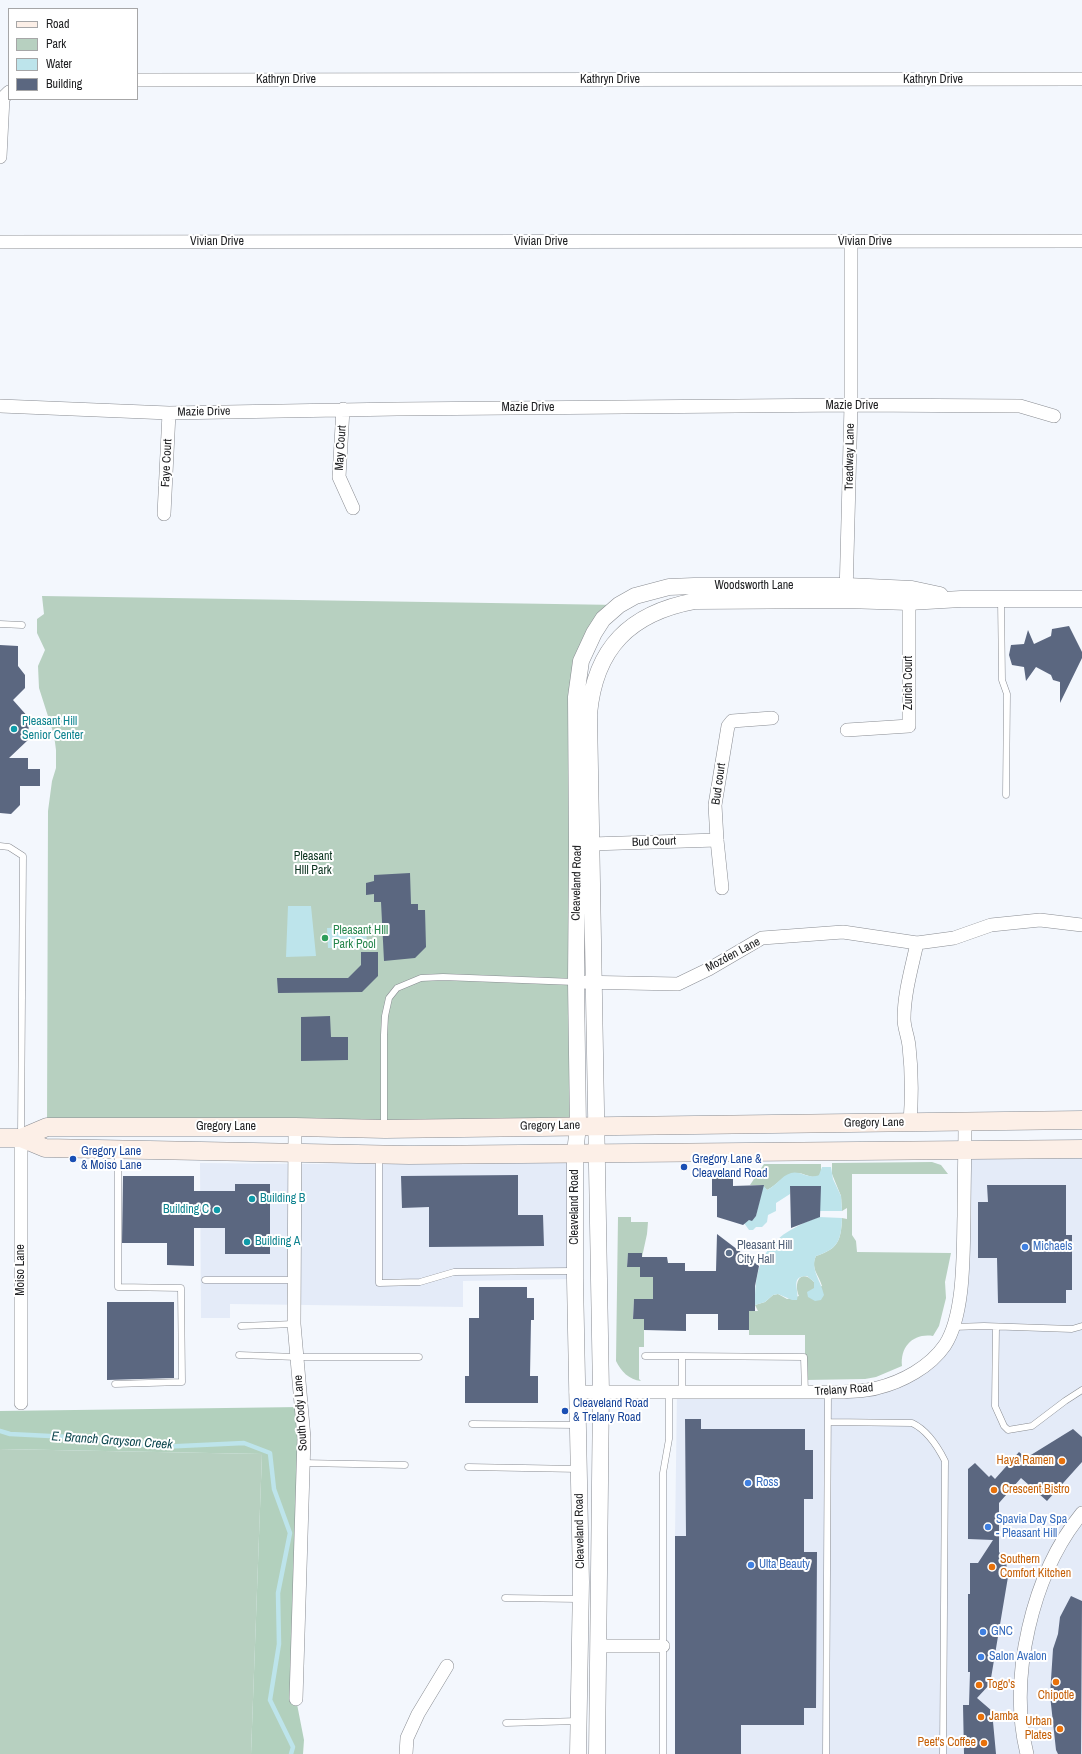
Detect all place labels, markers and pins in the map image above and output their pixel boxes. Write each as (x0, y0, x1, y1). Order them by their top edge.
place label: Pleasant Hill Senior Center (22, 715, 83, 743)
marker: Pleasant Hill Senior Center (9, 724, 19, 734)
place label: Pleasant HIll Park Pool (333, 924, 388, 952)
marker: Pleasant HIll Park Pool (320, 933, 330, 943)
place label: Gregory Lane & Moiso Lane (81, 1145, 142, 1173)
place label: Gregory Lane & Cleaveland Road (692, 1153, 767, 1181)
marker: Gregory Lane & Moiso Lane (68, 1154, 78, 1164)
marker: Gregory Lane & Cleaveland Road (679, 1162, 689, 1172)
place label: Building B (260, 1192, 305, 1206)
marker: Building B (247, 1194, 257, 1204)
place label: Building C (163, 1203, 209, 1217)
marker: Building C (212, 1205, 222, 1215)
place label: Building A (255, 1235, 300, 1249)
marker: Building A (242, 1237, 252, 1247)
place label: Pleasant Hill City Hall (737, 1239, 792, 1267)
place label: Michaels (1033, 1240, 1072, 1254)
marker: Michaels (1020, 1242, 1030, 1252)
marker: Pleasant Hill City Hall (724, 1248, 734, 1258)
place label: Cleaveland Road & Trelany Road (573, 1397, 648, 1425)
marker: Cleaveland Road & Trelany Road (560, 1406, 570, 1416)
place label: Haya Ramen (997, 1454, 1054, 1468)
marker: Haya Ramen (1057, 1456, 1067, 1466)
place label: Ross (756, 1476, 778, 1490)
marker: Ross (743, 1478, 753, 1488)
place label: Crescent Bistro (1002, 1483, 1070, 1497)
marker: Crescent Bistro (989, 1485, 999, 1495)
place label: Spavia Day Spa - Pleasant Hill (996, 1513, 1067, 1541)
marker: Spavia Day Spa - Pleasant Hill (983, 1522, 993, 1532)
place label: Southern Comfort Kitchen (1000, 1553, 1071, 1581)
place label: Ulta Beauty (759, 1558, 810, 1572)
marker: Ulta Beauty (746, 1560, 756, 1570)
marker: Southern Comfort Kitchen (987, 1562, 997, 1572)
place label: GNC (991, 1625, 1013, 1639)
marker: GNC (978, 1627, 988, 1637)
place label: Salon Avalon (989, 1650, 1047, 1664)
marker: Salon Avalon (976, 1652, 986, 1662)
marker: Chipotle (1051, 1677, 1061, 1687)
place label: Togo's (987, 1678, 1015, 1692)
marker: Togo's (974, 1680, 984, 1690)
place label: Chipotle (1038, 1689, 1074, 1703)
place label: Jamba (989, 1710, 1019, 1724)
marker: Jamba (976, 1712, 986, 1722)
place label: Urban Plates (1025, 1715, 1052, 1743)
marker: Urban Plates (1055, 1724, 1065, 1734)
place label: Peet's Coffee (917, 1736, 976, 1750)
marker: Peet's Coffee (979, 1738, 989, 1748)

